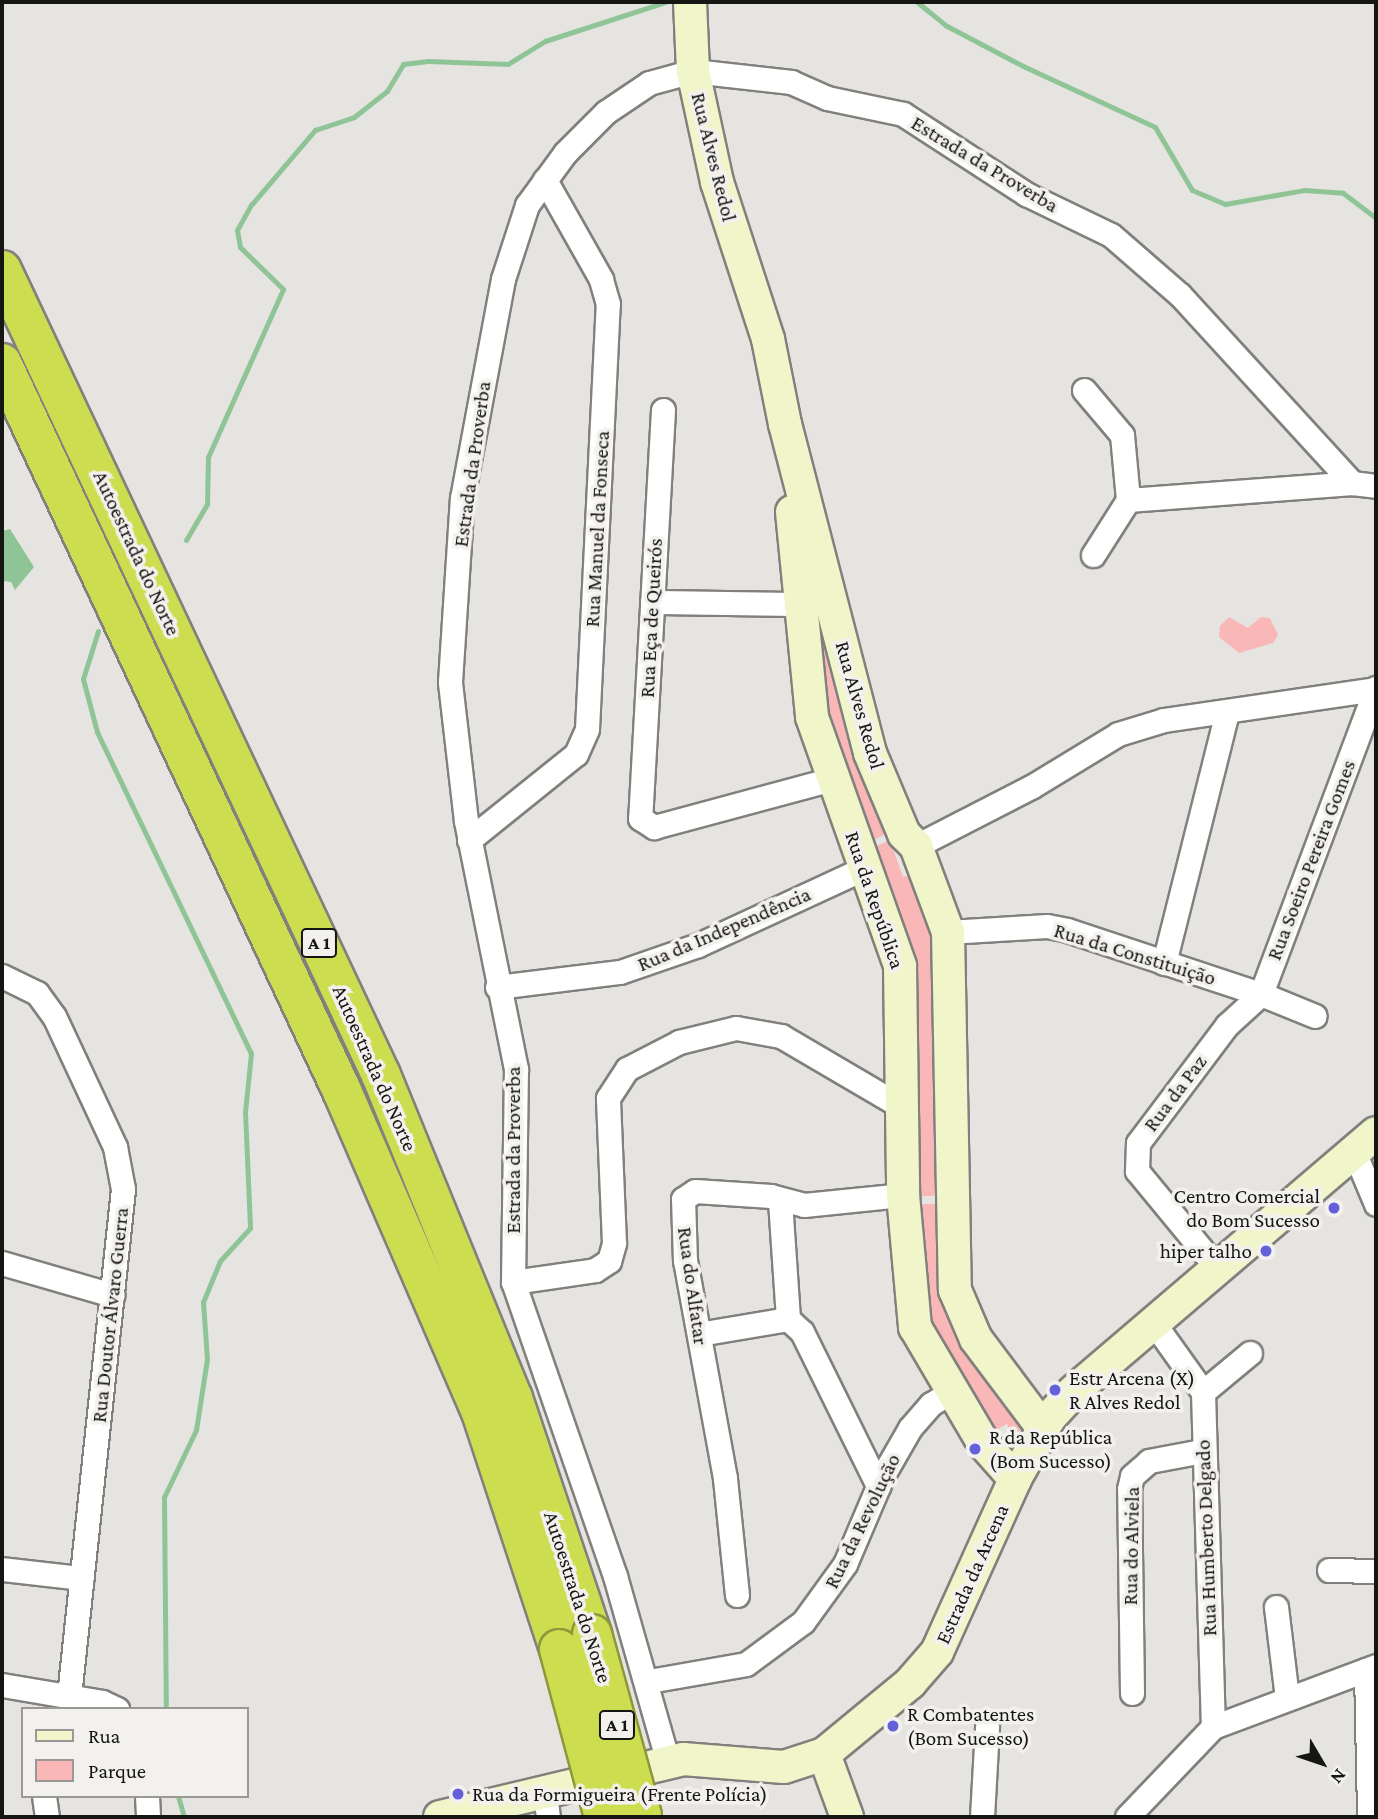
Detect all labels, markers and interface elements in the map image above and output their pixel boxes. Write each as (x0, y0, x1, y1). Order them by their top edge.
street label: Rua Alves Redol (686, 90, 742, 224)
street label: Estrada da Proverba (907, 110, 1063, 218)
street label: Estrada da Proverba (448, 379, 496, 549)
street label: Rua Manuel da Fonseca (579, 430, 615, 628)
street label: Autoestrada do Norte (88, 467, 186, 639)
street label: Rua Eça de Queirós (634, 538, 668, 698)
street label: Rua Alves Redol (830, 638, 890, 772)
street label: Rua Soeiro Pereira Gomes (1261, 756, 1361, 964)
street label: Rua da República (840, 828, 910, 972)
street label: Rua da Independência (634, 881, 814, 977)
street label: Rua da Constituição (1051, 917, 1219, 991)
road number: A 1 (300, 928, 338, 959)
street label: Autoestrada do Norte (327, 981, 423, 1155)
street label: Rua da Paz (1138, 1050, 1212, 1136)
street label: Estrada da Proverba (500, 1066, 526, 1234)
place label: Centro Comercial do Bom Sucesso (1174, 1183, 1320, 1233)
marker: Centro Comercial do Bom Sucesso (1326, 1200, 1342, 1216)
street label: Rua Doutor Álvaro Guerra (86, 1206, 134, 1424)
street label: Rua do Alfatar (672, 1225, 714, 1347)
place label: hiper talho (1160, 1238, 1252, 1264)
marker: hiper talho (1258, 1243, 1274, 1259)
place label: Estr Arcena (X) R Alves Redol (1069, 1365, 1195, 1415)
marker: Estr Arcena (X) R Alves Redol (1047, 1382, 1063, 1398)
place label: R da República (Bom Sucesso) (989, 1424, 1112, 1474)
street label: Rua Humberto Delgado (1190, 1439, 1222, 1637)
marker: R da República (Bom Sucesso) (967, 1441, 983, 1457)
street label: Rua da Revolução (818, 1449, 906, 1593)
street label: Rua do Alviela (1117, 1486, 1145, 1606)
street label: Estrada da Arcena (930, 1500, 1014, 1648)
street label: Autoestrada do Norte (538, 1508, 618, 1686)
place label: R Combatentes (Bom Sucesso) (907, 1701, 1034, 1751)
legend (21, 1707, 248, 1798)
road number: A 1 (598, 1709, 636, 1740)
marker: R Combatentes (Bom Sucesso) (885, 1718, 901, 1734)
text: Rua (88, 1724, 120, 1748)
north arrow (1287, 1728, 1357, 1798)
text: Parque (88, 1759, 146, 1783)
text: N (1326, 1765, 1351, 1788)
place label: Rua da Formigueira (Frente Polícia) (472, 1781, 768, 1807)
marker: Rua da Formigueira (Frente Polícia) (450, 1786, 466, 1802)

